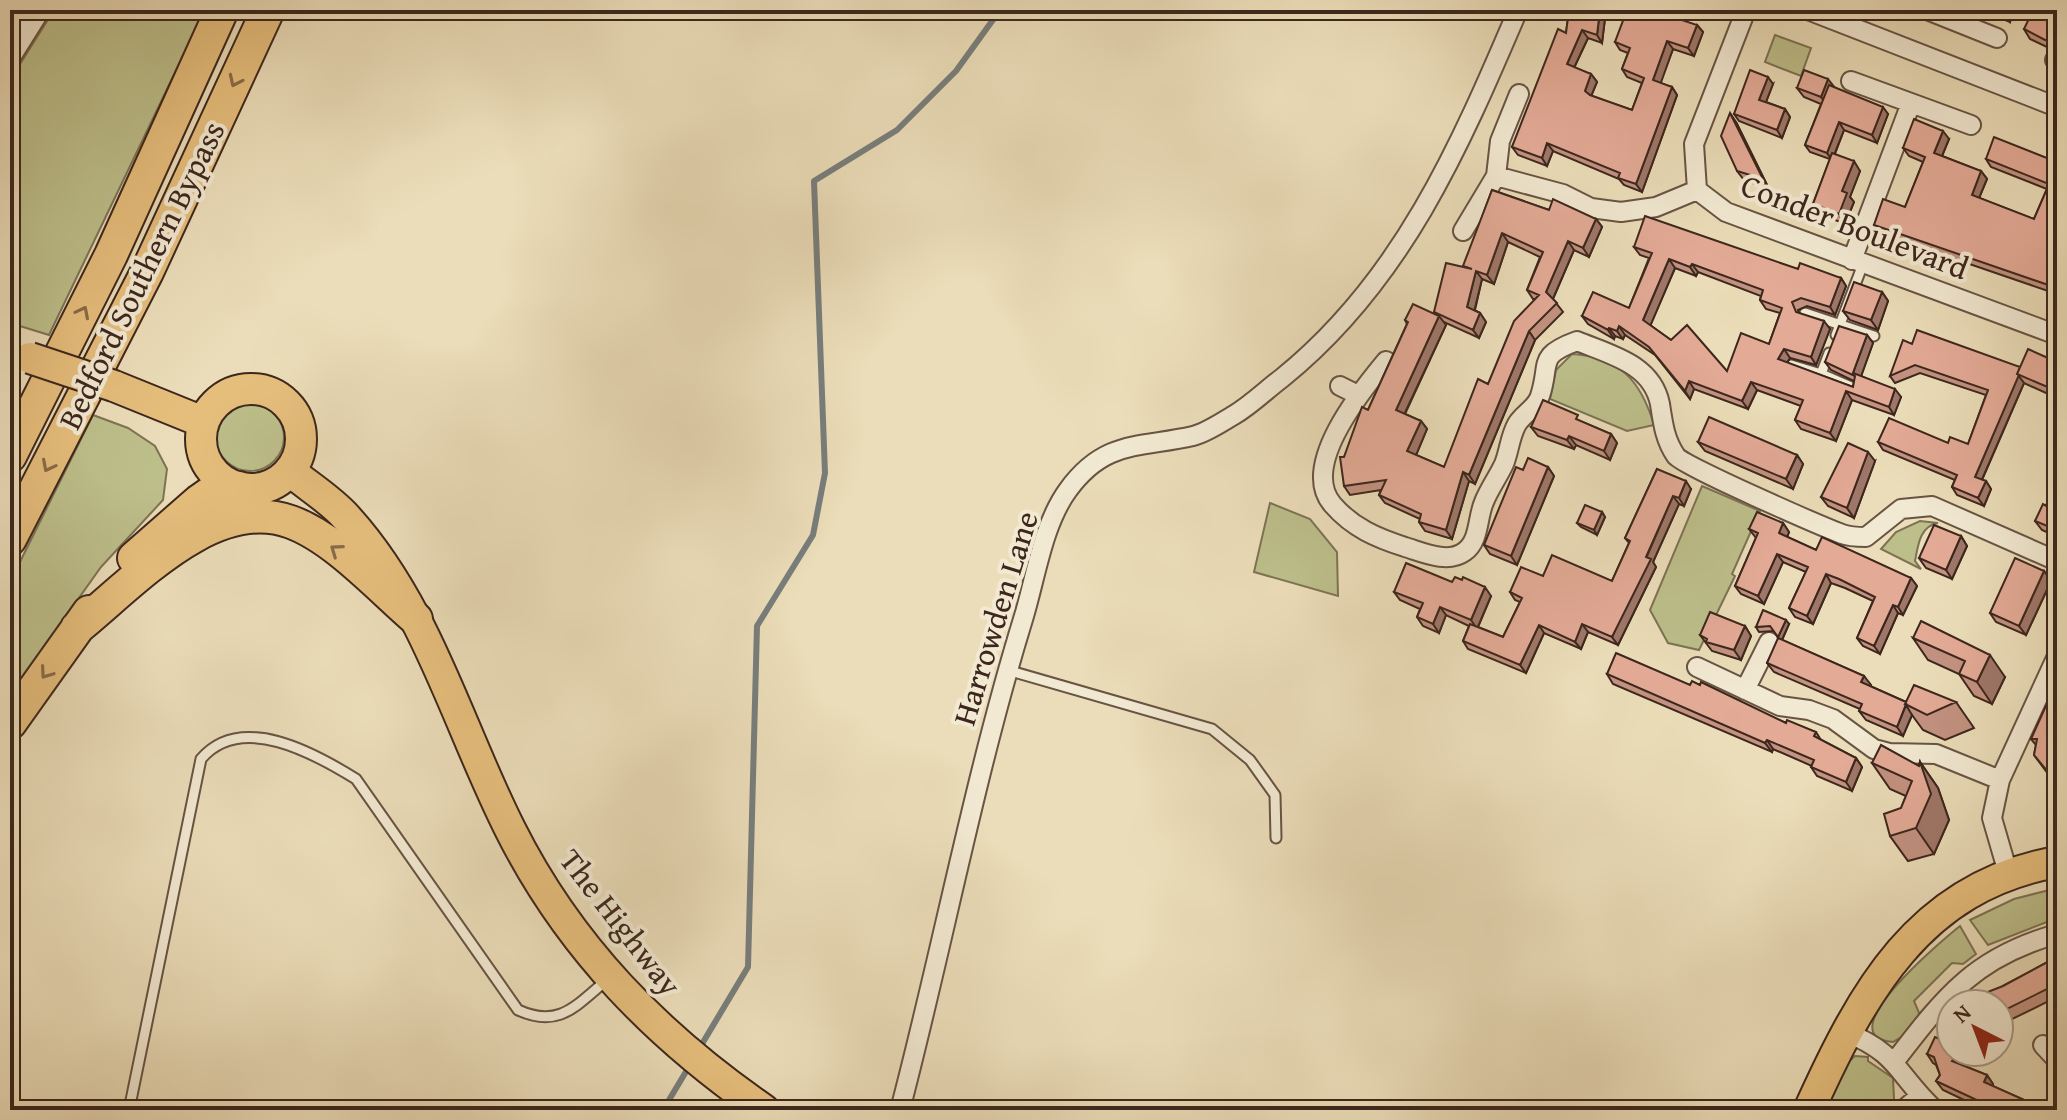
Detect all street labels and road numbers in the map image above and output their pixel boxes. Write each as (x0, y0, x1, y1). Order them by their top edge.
street label: Bedford Southern Bypass (46, 113, 236, 437)
street label: Conder Boulevard (1734, 161, 1976, 291)
street label: Harrowden Lane (940, 505, 1050, 731)
street label: The Highway (548, 838, 694, 1006)

